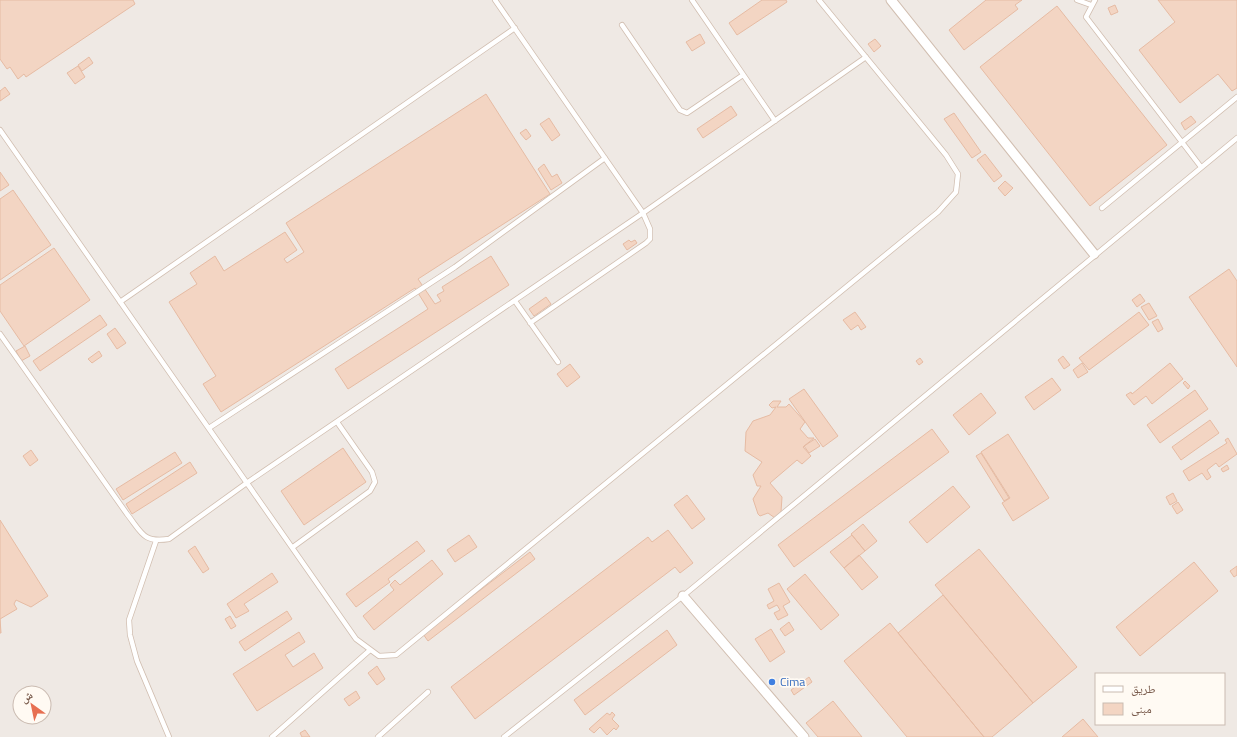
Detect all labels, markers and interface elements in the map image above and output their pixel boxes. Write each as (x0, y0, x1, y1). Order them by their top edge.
place label: Cima (780, 672, 805, 691)
legend (1095, 673, 1225, 725)
marker: Cima (767, 677, 777, 687)
text: طريق (1131, 679, 1156, 698)
north arrow (12, 685, 52, 725)
text: ش (17, 687, 36, 707)
text: مبنى (1131, 699, 1152, 718)

